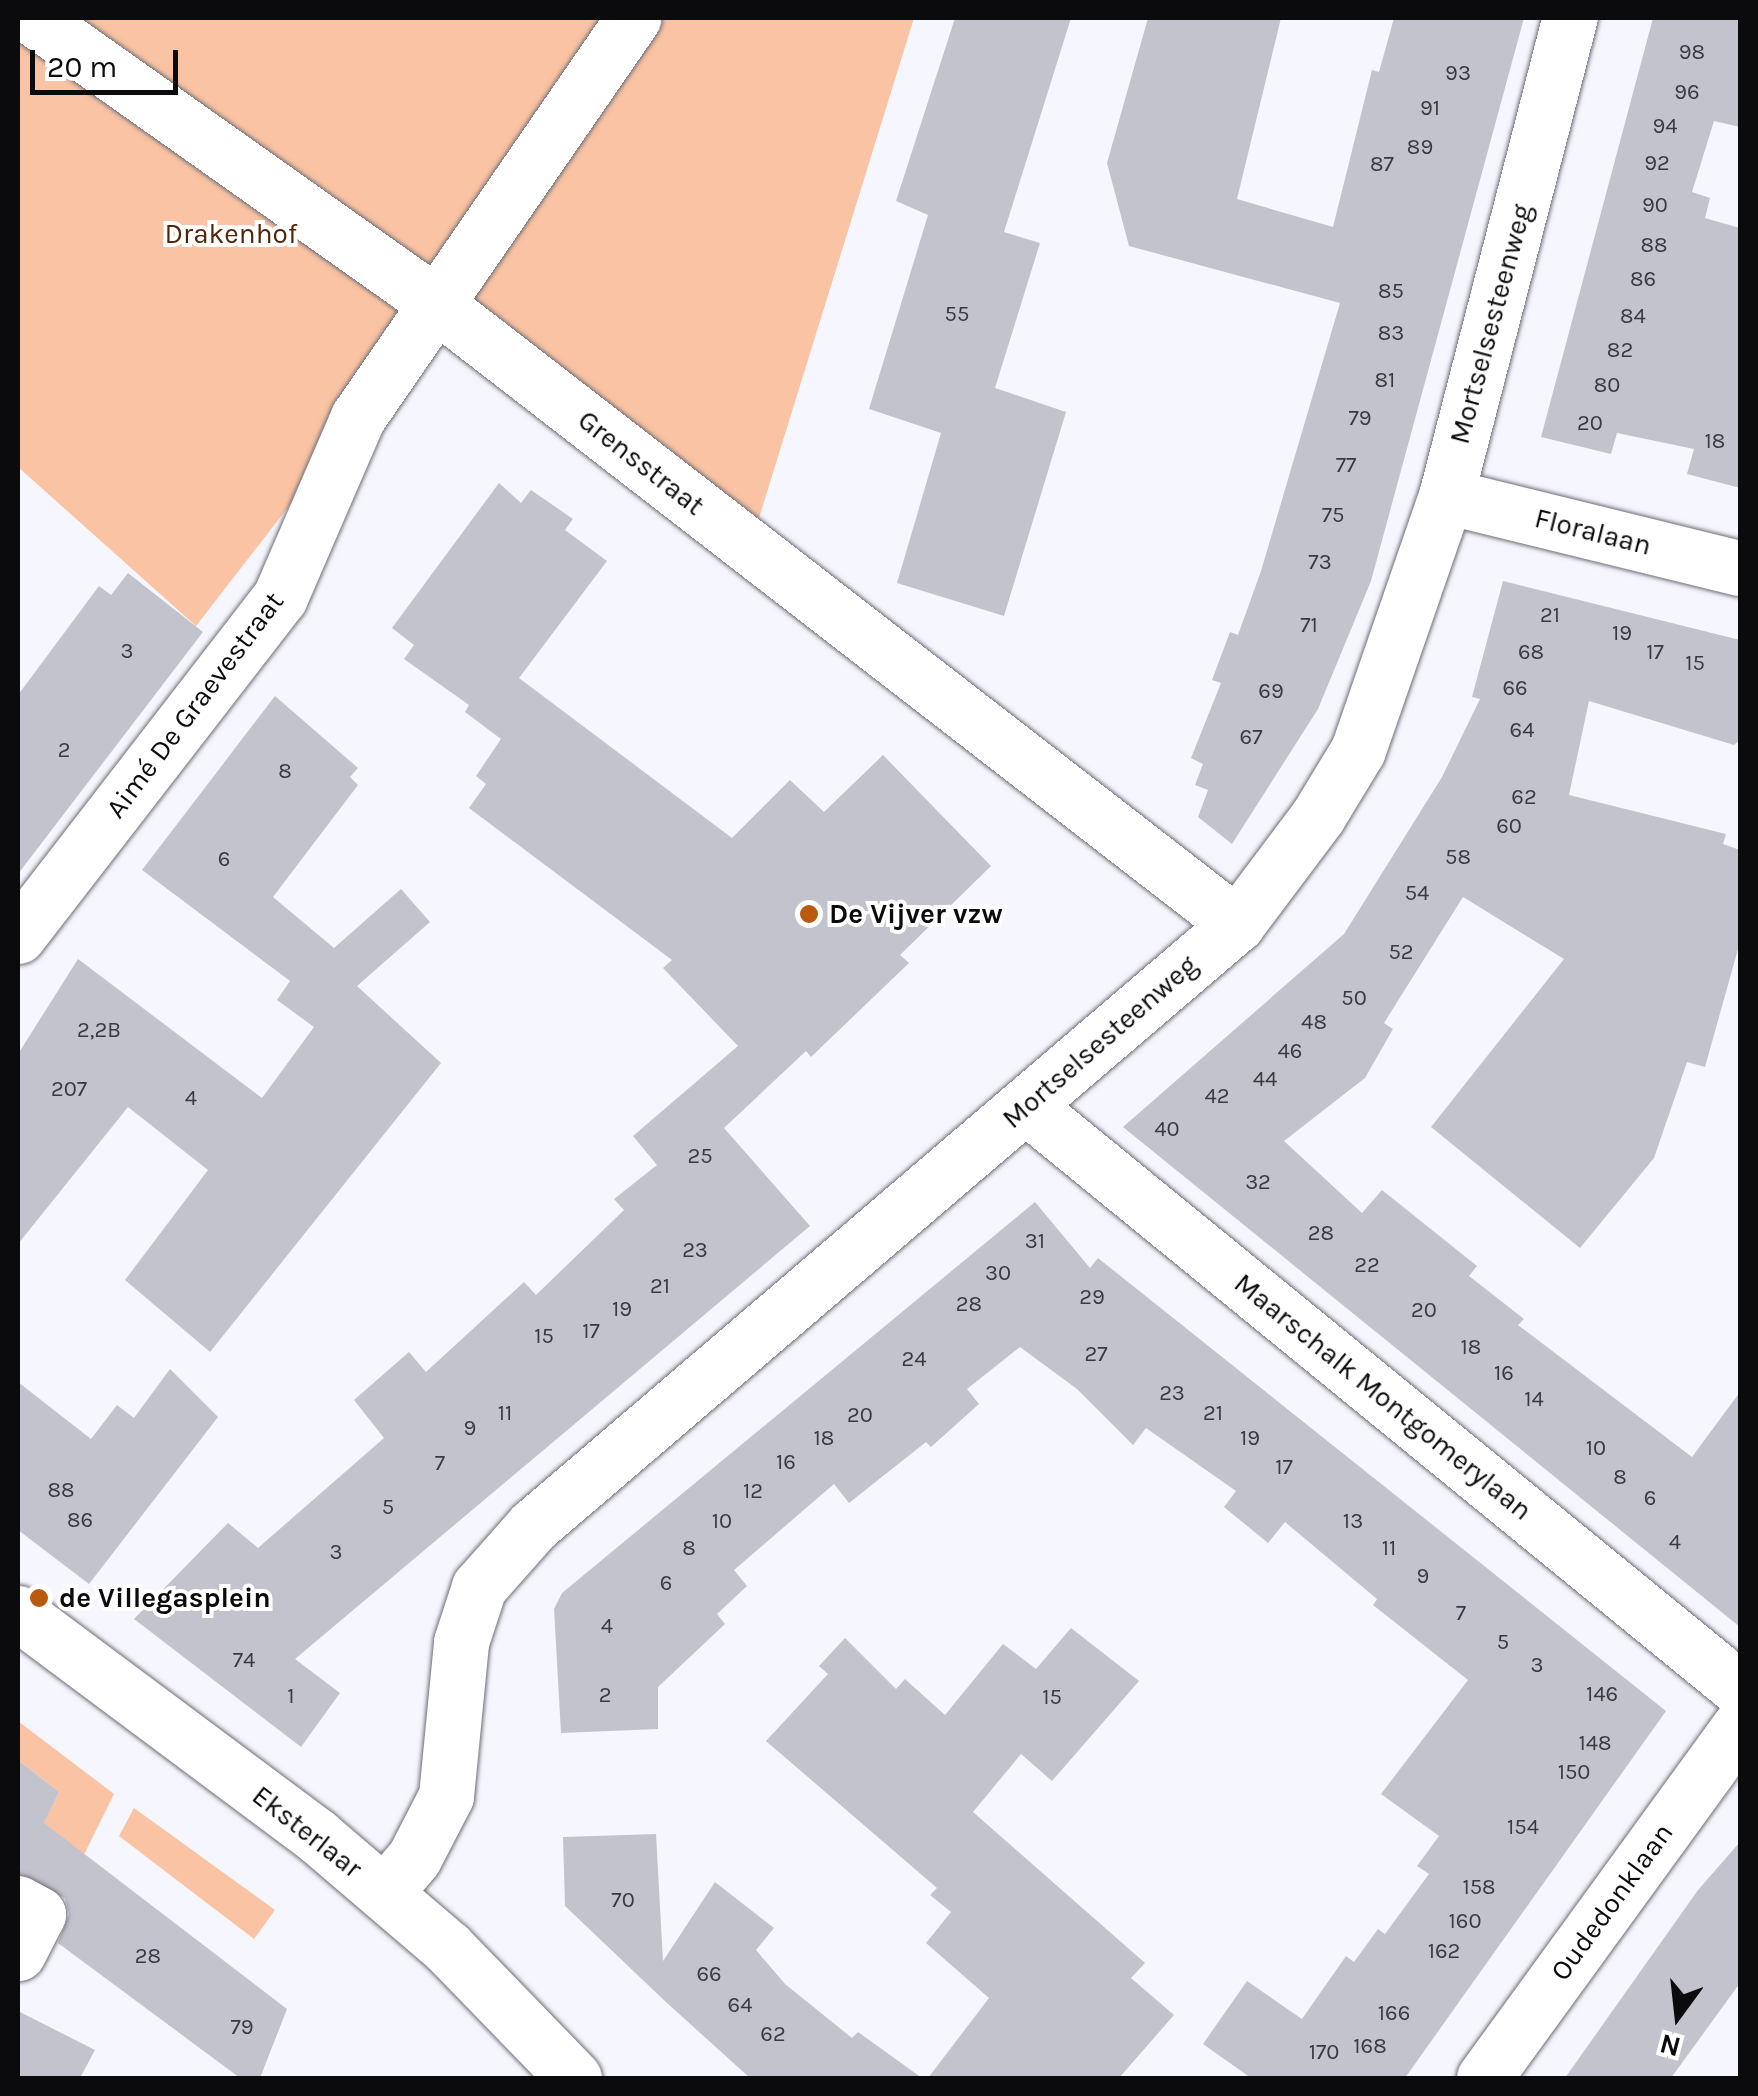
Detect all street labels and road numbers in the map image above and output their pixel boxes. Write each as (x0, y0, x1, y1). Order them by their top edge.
street label: Mortselsesteenweg (1443, 200, 1539, 448)
street label: Grensstraat (571, 403, 711, 523)
street label: Floralaan (1531, 501, 1655, 563)
street label: Aimé De Graevestraat (99, 585, 291, 825)
street label: Mortselsesteenweg (996, 948, 1204, 1136)
street label: Maarschalk Montgomerylaan (1227, 1266, 1539, 1528)
street label: Eksterlaar (245, 1779, 369, 1885)
street label: Oudedonklaan (1544, 1817, 1680, 1987)

